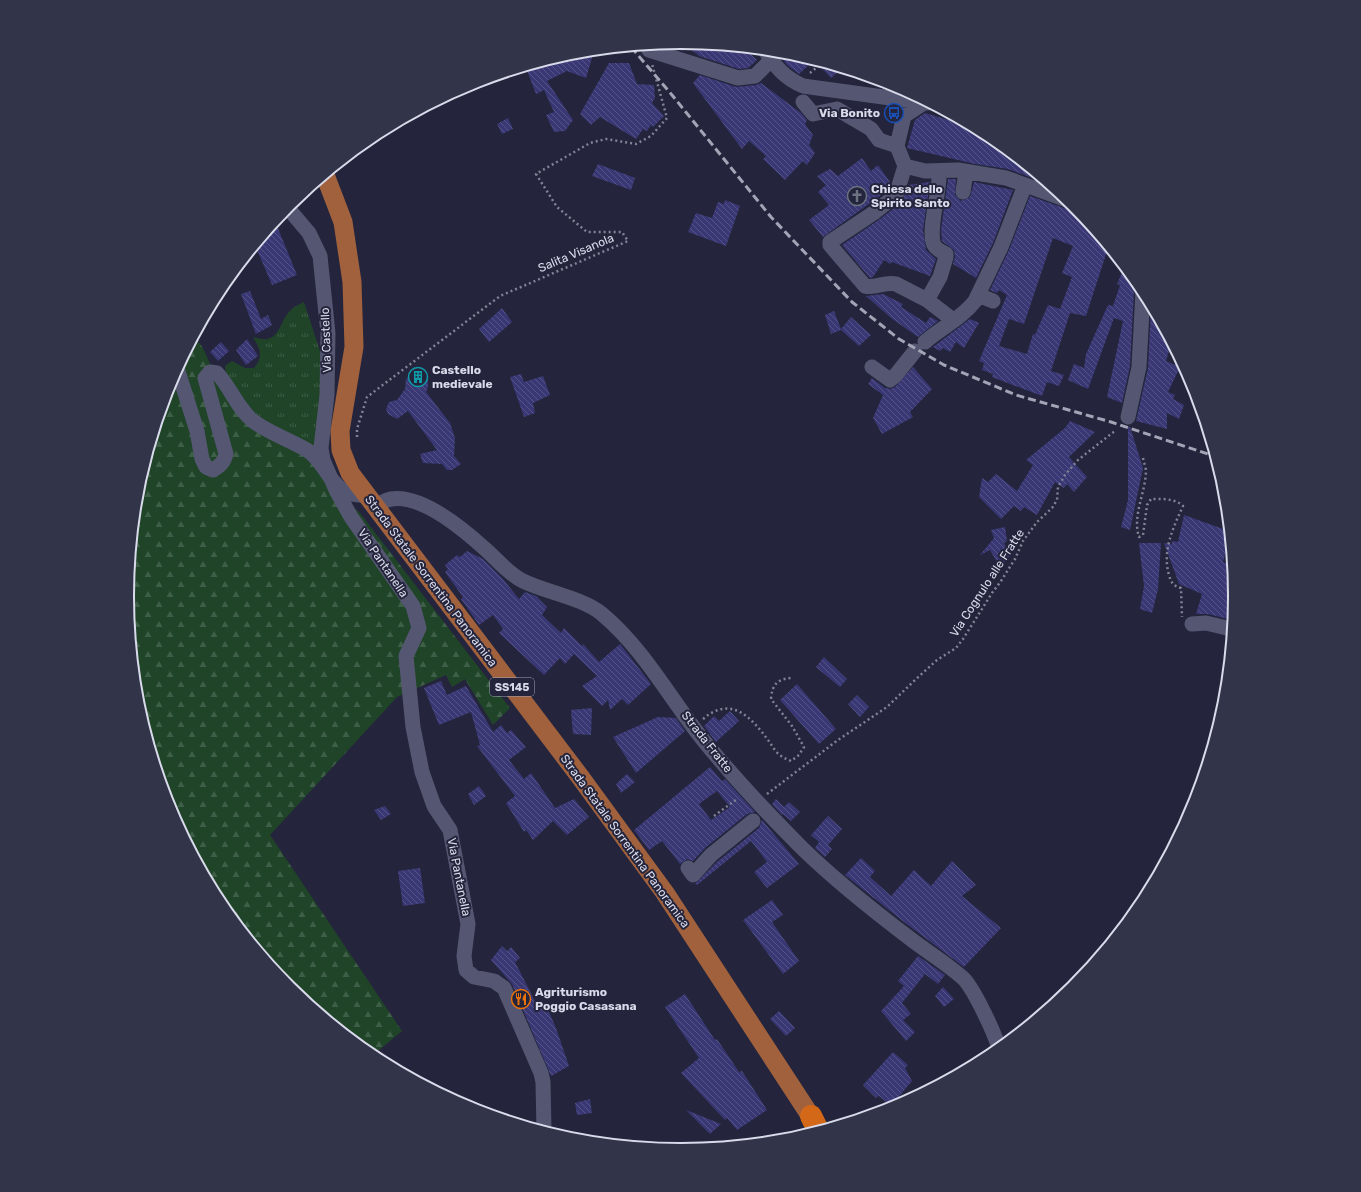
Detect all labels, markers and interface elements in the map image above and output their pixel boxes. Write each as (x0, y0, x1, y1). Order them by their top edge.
bus stop icon: Via Bonito (883, 102, 905, 124)
place label: Via Bonito (819, 106, 880, 120)
place label: Chiesa dello Spirito Santo (871, 182, 950, 210)
church icon: Chiesa dello Spirito Santo (846, 185, 868, 207)
street label: Salita Visanola (536, 231, 616, 275)
street label: Via Castello (318, 307, 334, 373)
place label: Castello medievale (432, 363, 493, 391)
building icon: Castello medievale (407, 366, 429, 388)
street label: Strada Statale Sorrentina Panoramica (362, 493, 500, 669)
street label: Via Pantanella (355, 526, 411, 600)
street label: Via Cognulo alle Fratte (947, 526, 1027, 640)
road number: SS145 (490, 678, 534, 696)
street label: Strada Fratte (679, 709, 735, 776)
street label: Strada Statale Sorrentina Panoramica (557, 752, 693, 930)
street label: Via Pantanella (445, 837, 473, 917)
place label: Agriturismo Poggio Casasana (535, 985, 637, 1013)
restaurant icon: Agriturismo Poggio Casasana (510, 988, 532, 1010)

